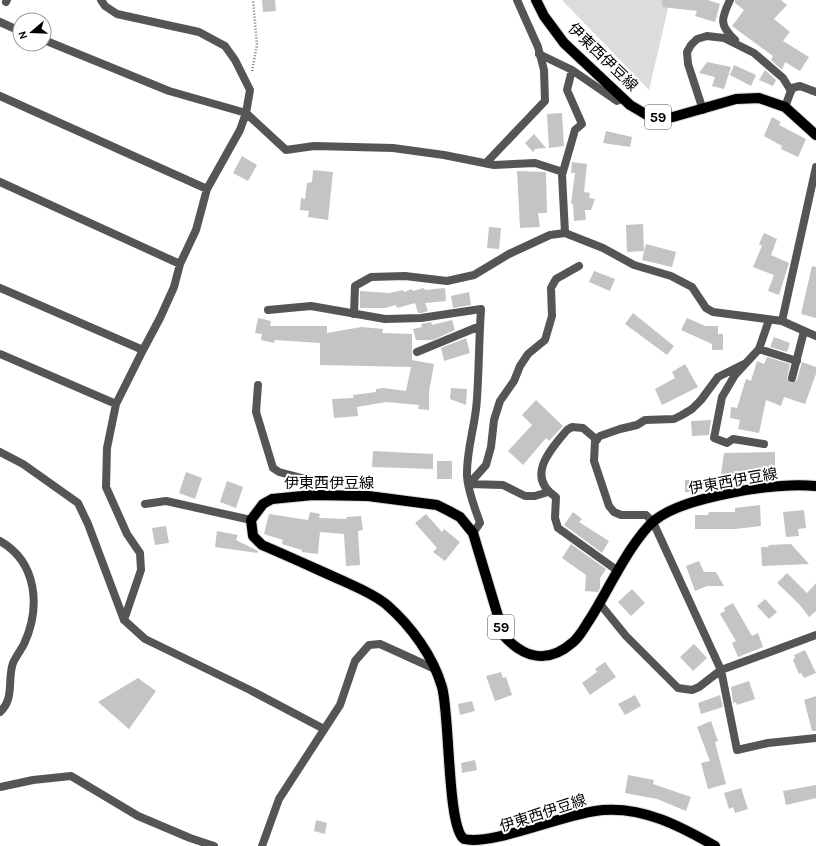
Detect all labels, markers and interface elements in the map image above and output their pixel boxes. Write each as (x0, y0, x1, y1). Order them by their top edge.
north arrow (12, 12, 52, 52)
street label: 伊東西伊豆線 (564, 19, 642, 95)
text: N (16, 29, 30, 41)
road number: 59 (645, 105, 671, 129)
street label: 伊東西伊豆線 (687, 464, 779, 498)
street label: 伊東西伊豆線 (284, 474, 374, 492)
road number: 59 (488, 615, 514, 639)
street label: 伊東西伊豆線 (497, 791, 589, 835)

